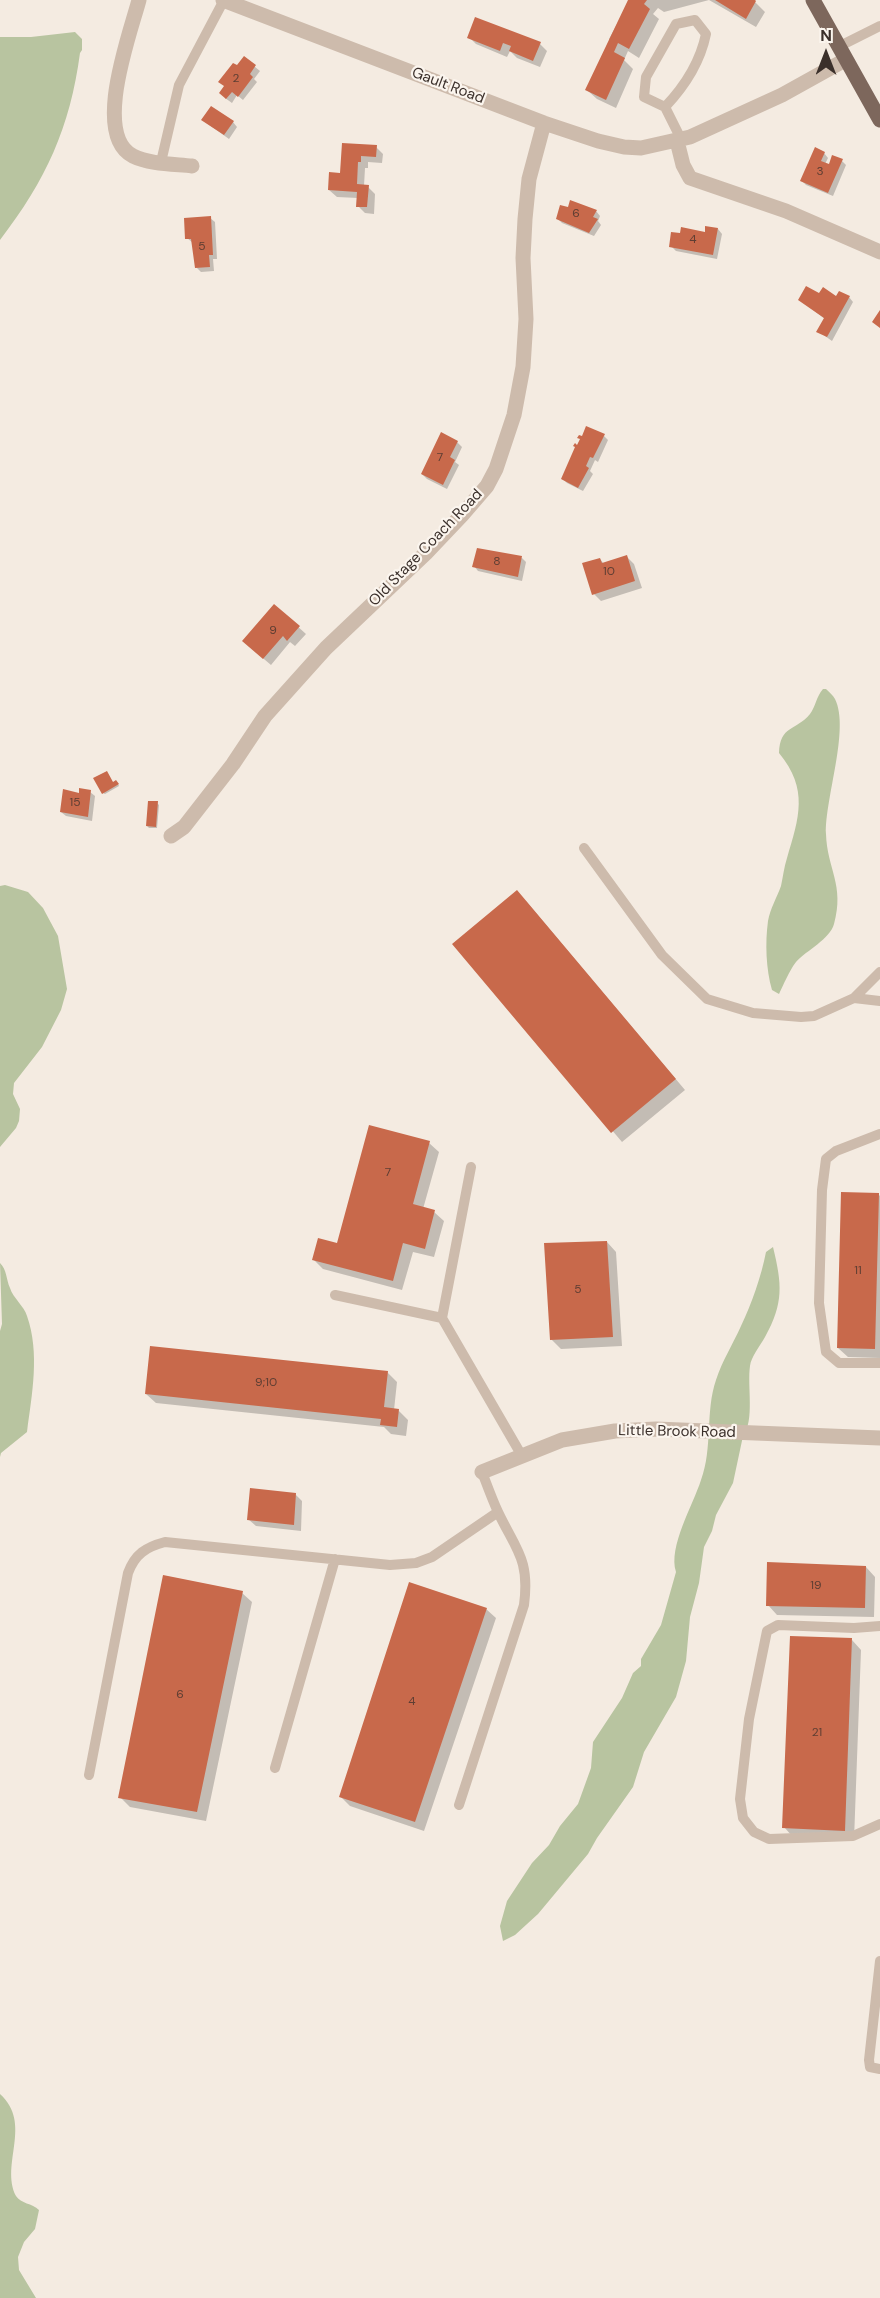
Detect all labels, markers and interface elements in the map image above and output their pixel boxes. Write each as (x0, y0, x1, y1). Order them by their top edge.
north arrow (796, 24, 856, 84)
text: N (820, 25, 832, 46)
street label: Gault Road (409, 64, 487, 108)
house number: 2 (233, 72, 239, 86)
house number: 3 (816, 165, 824, 179)
house number: 6 (572, 207, 580, 221)
house number: 4 (689, 233, 697, 247)
house number: 5 (198, 240, 206, 254)
house number: 7 (437, 451, 443, 465)
street label: Old Stage Coach Road (365, 486, 487, 610)
house number: 8 (493, 555, 501, 569)
house number: 10 (603, 565, 615, 579)
house number: 9 (269, 624, 277, 638)
house number: 15 (69, 796, 81, 810)
house number: 7 (385, 1166, 391, 1180)
house number: 11 (854, 1264, 862, 1278)
house number: 5 (574, 1283, 582, 1297)
house number: 9;10 (255, 1376, 277, 1390)
street label: Little Brook Road (618, 1422, 736, 1442)
house number: 19 (810, 1579, 822, 1593)
house number: 6 (176, 1688, 184, 1702)
house number: 4 (408, 1695, 416, 1709)
house number: 21 (812, 1726, 822, 1740)

